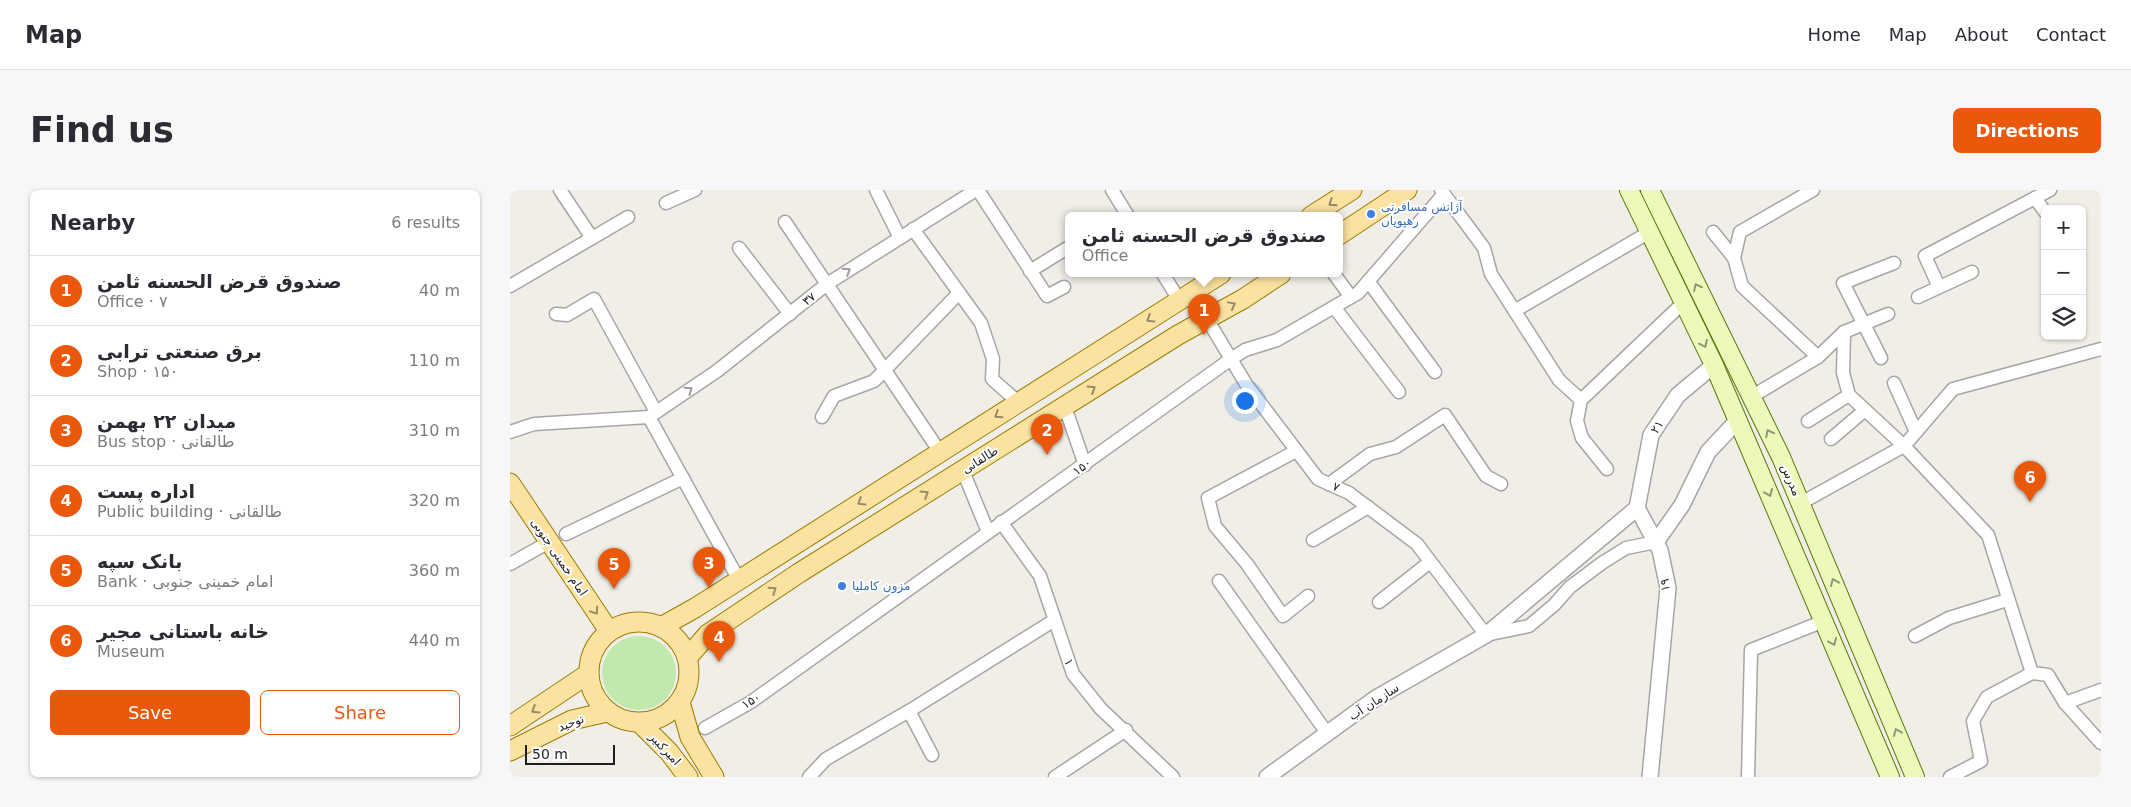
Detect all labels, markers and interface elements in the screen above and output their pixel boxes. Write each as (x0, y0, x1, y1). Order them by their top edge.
text: Map (25, 21, 82, 49)
text: Home (1808, 24, 1861, 45)
text: Map (1889, 24, 1927, 45)
text: About (1955, 24, 2008, 45)
text: Contact (2036, 24, 2106, 45)
button: Directions (1953, 108, 2101, 153)
text: Find us (30, 110, 174, 150)
one-way arrow (1328, 197, 1337, 206)
place label: آژانس مسافرتی رهپویان (1381, 199, 1463, 229)
map controls (2041, 205, 2086, 340)
button: + (2041, 205, 2086, 250)
marker: آژانس مسافرتی رهپویان (1365, 208, 1377, 220)
text: Nearby (50, 211, 135, 235)
popup (1065, 212, 1343, 277)
text: 6 results (391, 213, 460, 232)
text: صندوق قرض الحسنه ثامن (1082, 224, 1326, 246)
text: Office (1082, 246, 1128, 265)
button: − (2041, 250, 2086, 295)
one-way arrow (842, 268, 851, 278)
text: صندوق قرض الحسنه ثامن (97, 270, 342, 292)
text: 1 (60, 281, 72, 300)
text: 40 m (419, 281, 460, 300)
one-way arrow (1693, 284, 1703, 293)
street label: ۳۷ (800, 289, 819, 308)
text: Office · ۷ (97, 292, 168, 311)
pin: 1 (1188, 294, 1220, 335)
button: layers (2041, 295, 2086, 340)
one-way arrow (1226, 302, 1235, 312)
one-way arrow (1146, 312, 1155, 322)
one-way arrow (1698, 339, 1708, 348)
text: برق صنعتی ترابی (97, 340, 262, 362)
text: 2 (60, 351, 72, 370)
text: 110 m (409, 351, 460, 370)
text: Shop · ۱۵۰ (97, 362, 178, 381)
one-way arrow (1087, 386, 1096, 395)
one-way arrow (684, 387, 693, 396)
your location (1232, 388, 1258, 414)
one-way arrow (995, 409, 1004, 419)
text: میدان ۲۲ بهمن (97, 410, 236, 432)
pin: 2 (1031, 414, 1063, 455)
street label: ۲۱ (1648, 418, 1666, 436)
text: 3 (60, 421, 72, 440)
text: 310 m (409, 421, 460, 440)
one-way arrow (1765, 429, 1775, 438)
text: Bus stop · طالقانی (97, 432, 235, 451)
street label: طالقانی (959, 443, 1001, 477)
street label: ۱۵۰ (1070, 456, 1094, 478)
pin: 6 (2014, 461, 2046, 502)
street label: مدرس (1777, 462, 1804, 498)
street label: ۷ (1330, 479, 1342, 495)
text: اداره پست (97, 480, 195, 502)
one-way arrow (1762, 488, 1773, 497)
text: 4 (60, 491, 72, 510)
text: 320 m (409, 491, 460, 510)
one-way arrow (920, 491, 929, 500)
one-way arrow (857, 496, 866, 506)
text: Public building · طالقانی (97, 502, 282, 521)
street label: امام خمینی جنوبی (527, 516, 590, 599)
pin: 3 (693, 547, 725, 588)
pin: 5 (598, 548, 630, 589)
text: بانک سپه (97, 550, 182, 572)
text: 5 (60, 561, 72, 580)
text: 360 m (409, 561, 460, 580)
text: Bank · امام خمینی جنوبی (97, 572, 273, 591)
street label: ۱۹ (1657, 578, 1673, 592)
one-way arrow (1829, 578, 1840, 587)
place label: مزون کاملیا (852, 579, 911, 594)
marker: مزون کاملیا (836, 580, 848, 592)
one-way arrow (767, 587, 777, 596)
one-way arrow (589, 606, 599, 615)
text: خانه باستانی مجیر (97, 620, 269, 642)
pin: 4 (703, 621, 735, 662)
text: 6 (60, 631, 72, 650)
text: 440 m (409, 631, 460, 650)
one-way arrow (1827, 638, 1837, 646)
text: Museum (97, 642, 165, 661)
street label: ۱ (1061, 656, 1077, 668)
street label: سازمان آب (1346, 680, 1402, 724)
button: Save (50, 690, 250, 735)
button: Share (260, 690, 460, 735)
street label: ۱۵۰ (739, 690, 763, 712)
one-way arrow (531, 704, 540, 714)
street label: توحید (556, 712, 586, 735)
one-way arrow (1892, 728, 1903, 737)
street label: امیرکبیر (645, 729, 684, 769)
scale bar (525, 742, 615, 765)
text: 50 m (532, 746, 568, 762)

